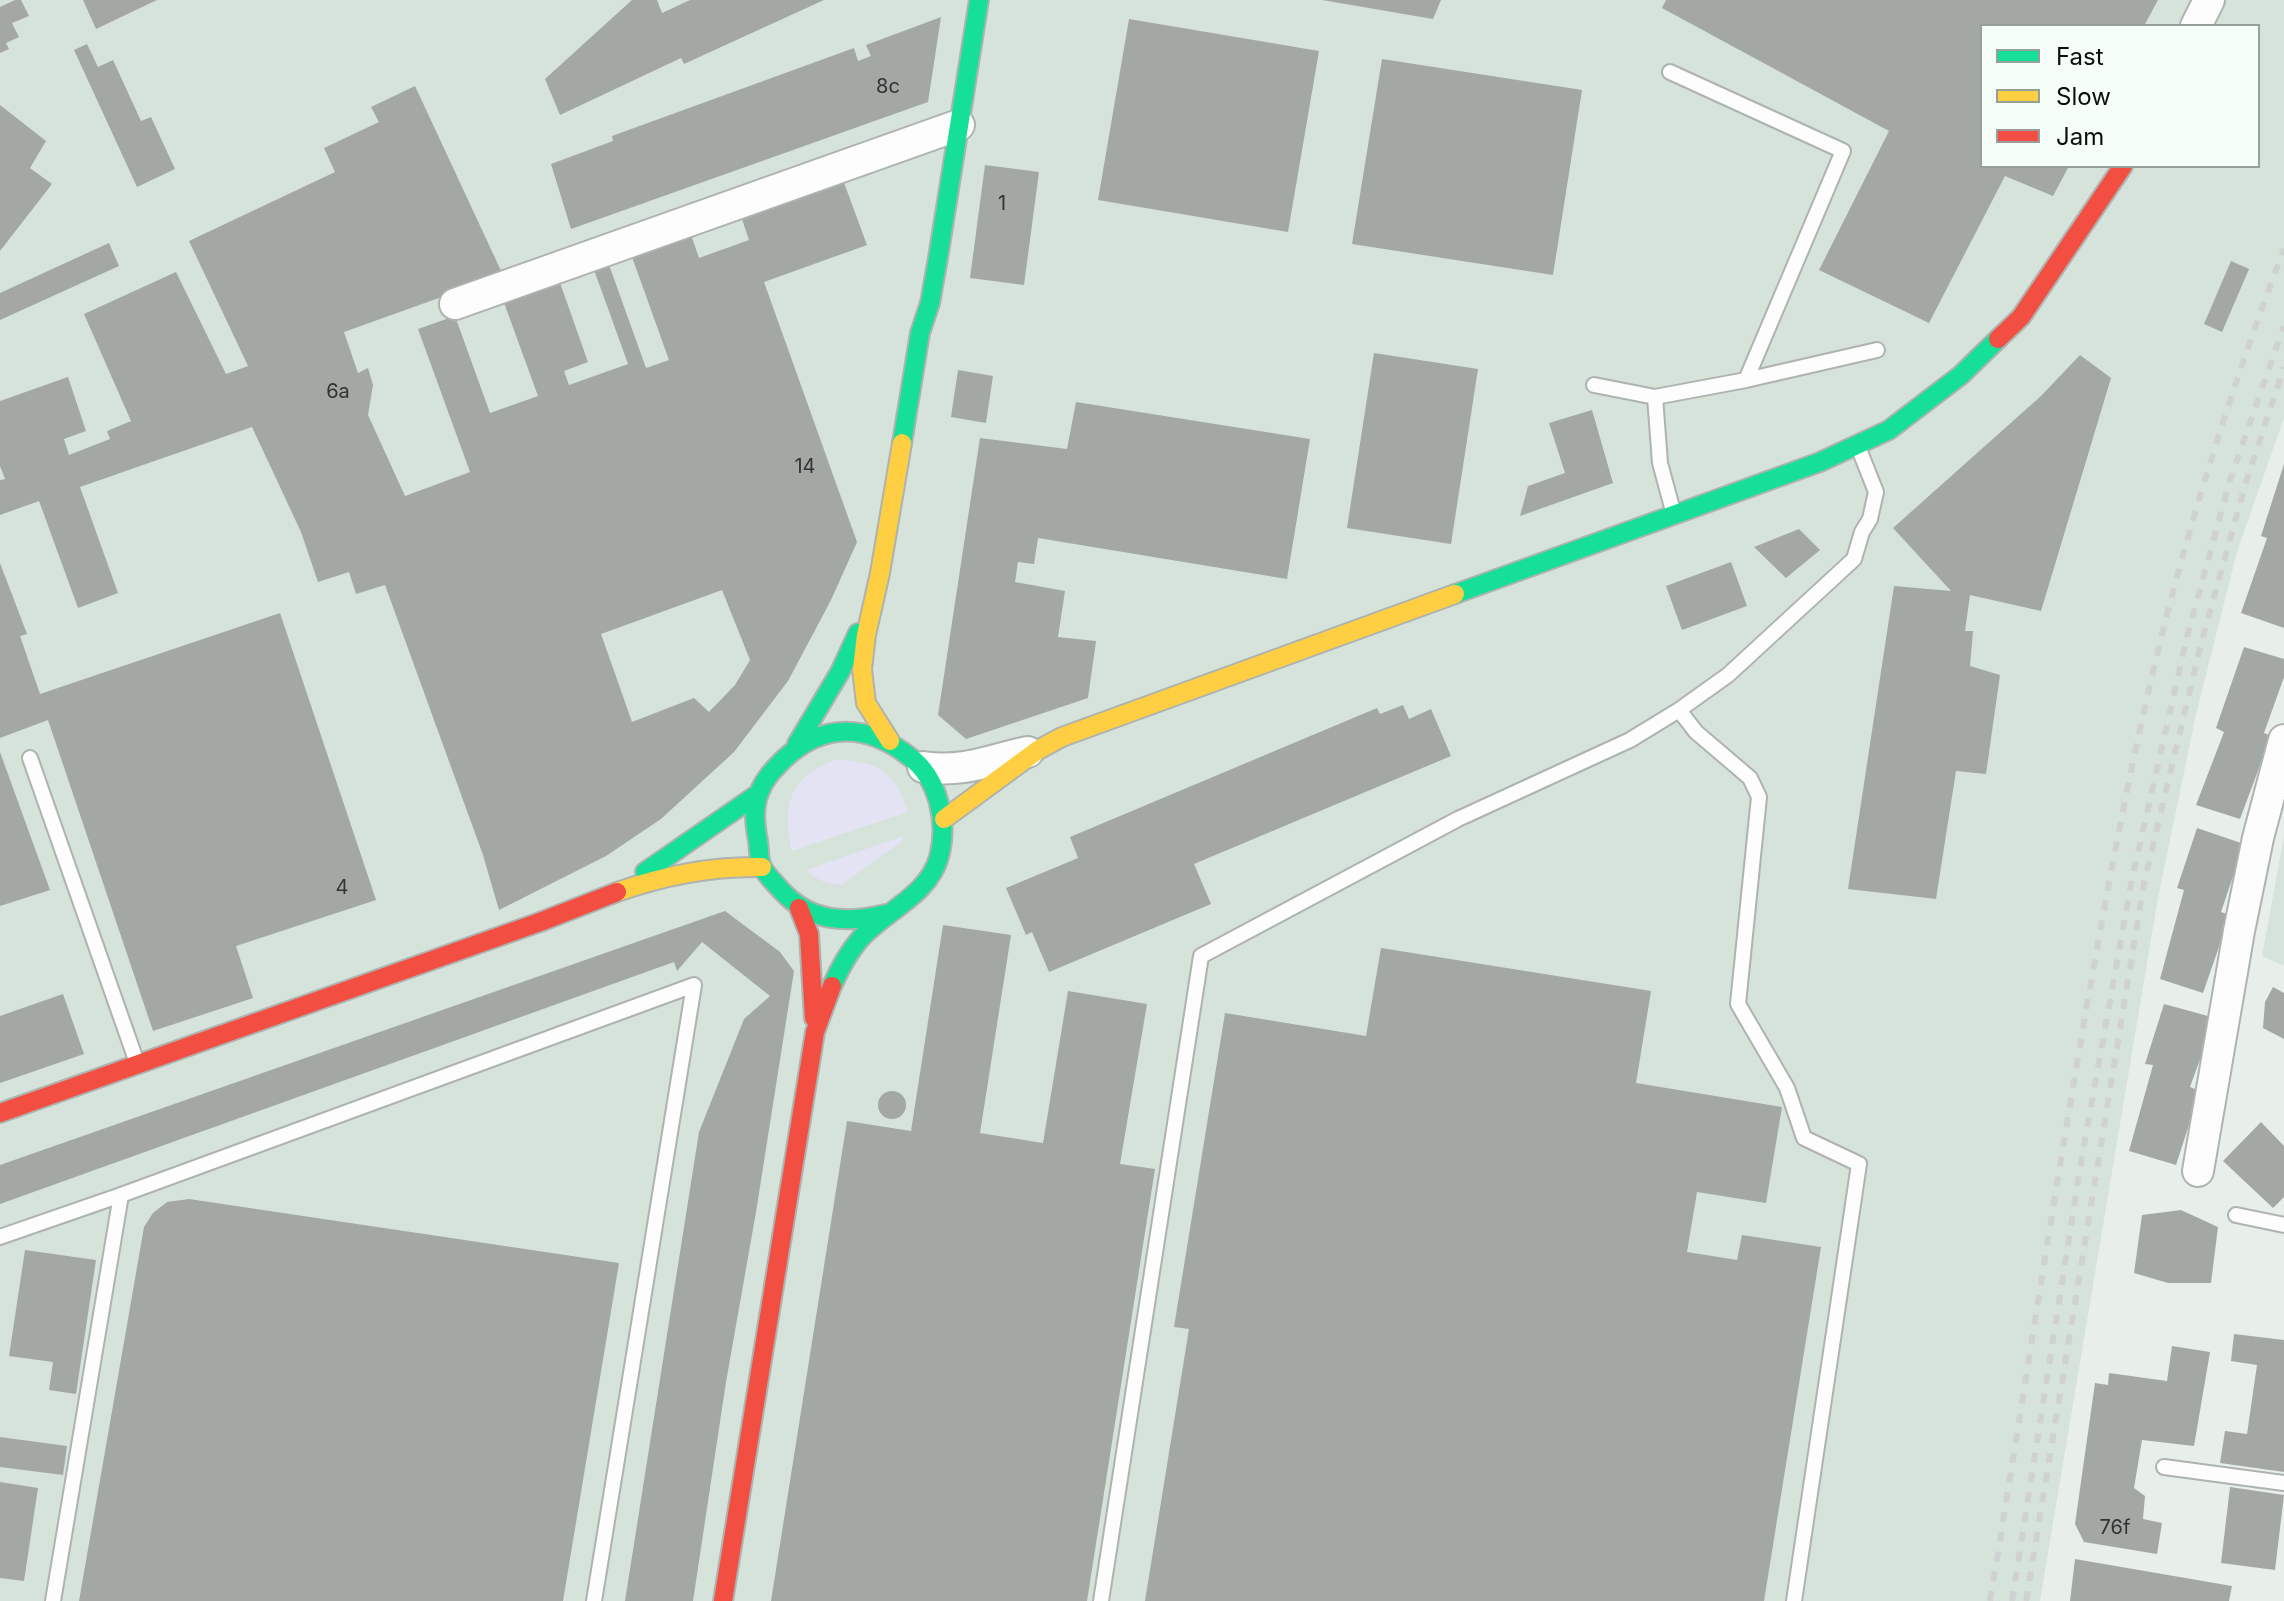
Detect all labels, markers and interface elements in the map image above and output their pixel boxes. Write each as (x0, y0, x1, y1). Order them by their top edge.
legend (1980, 24, 2260, 168)
text: Fast (2056, 42, 2104, 71)
house number: 8c (876, 75, 900, 99)
text: Slow (2056, 82, 2111, 111)
text: Jam (2056, 122, 2104, 151)
house number: 1 (998, 192, 1006, 216)
house number: 6a (326, 380, 350, 404)
house number: 14 (794, 455, 816, 479)
house number: 4 (336, 876, 348, 900)
house number: 76f (2100, 1516, 2130, 1540)

